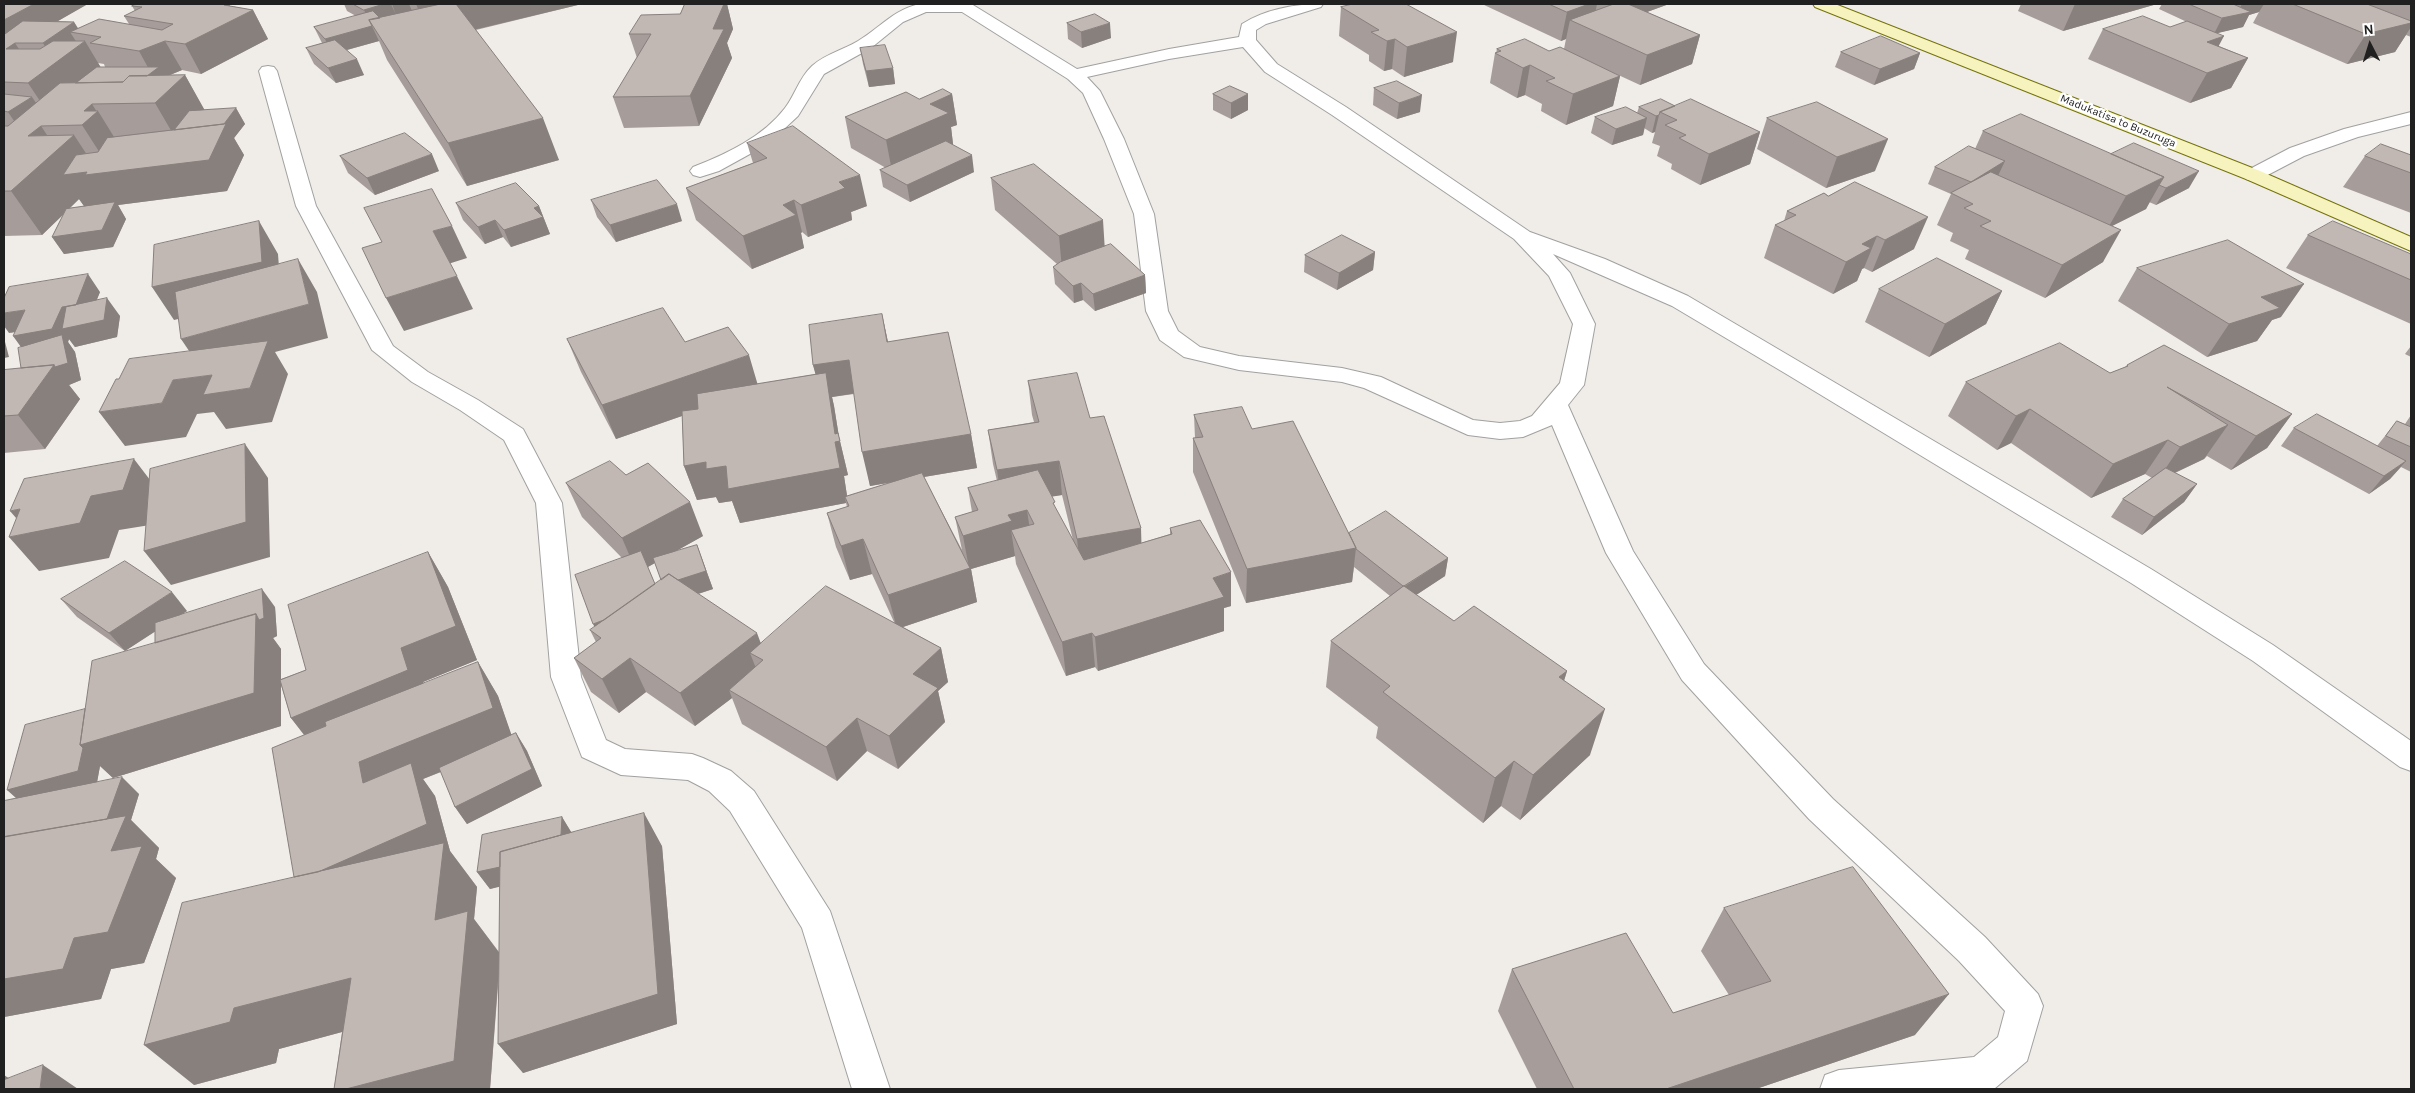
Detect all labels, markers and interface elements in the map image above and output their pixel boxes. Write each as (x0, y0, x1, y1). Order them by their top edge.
north arrow (2345, 20, 2395, 70)
text: N (2363, 21, 2374, 38)
street label: Madukatisa to Buzuruga (2058, 92, 2178, 150)

